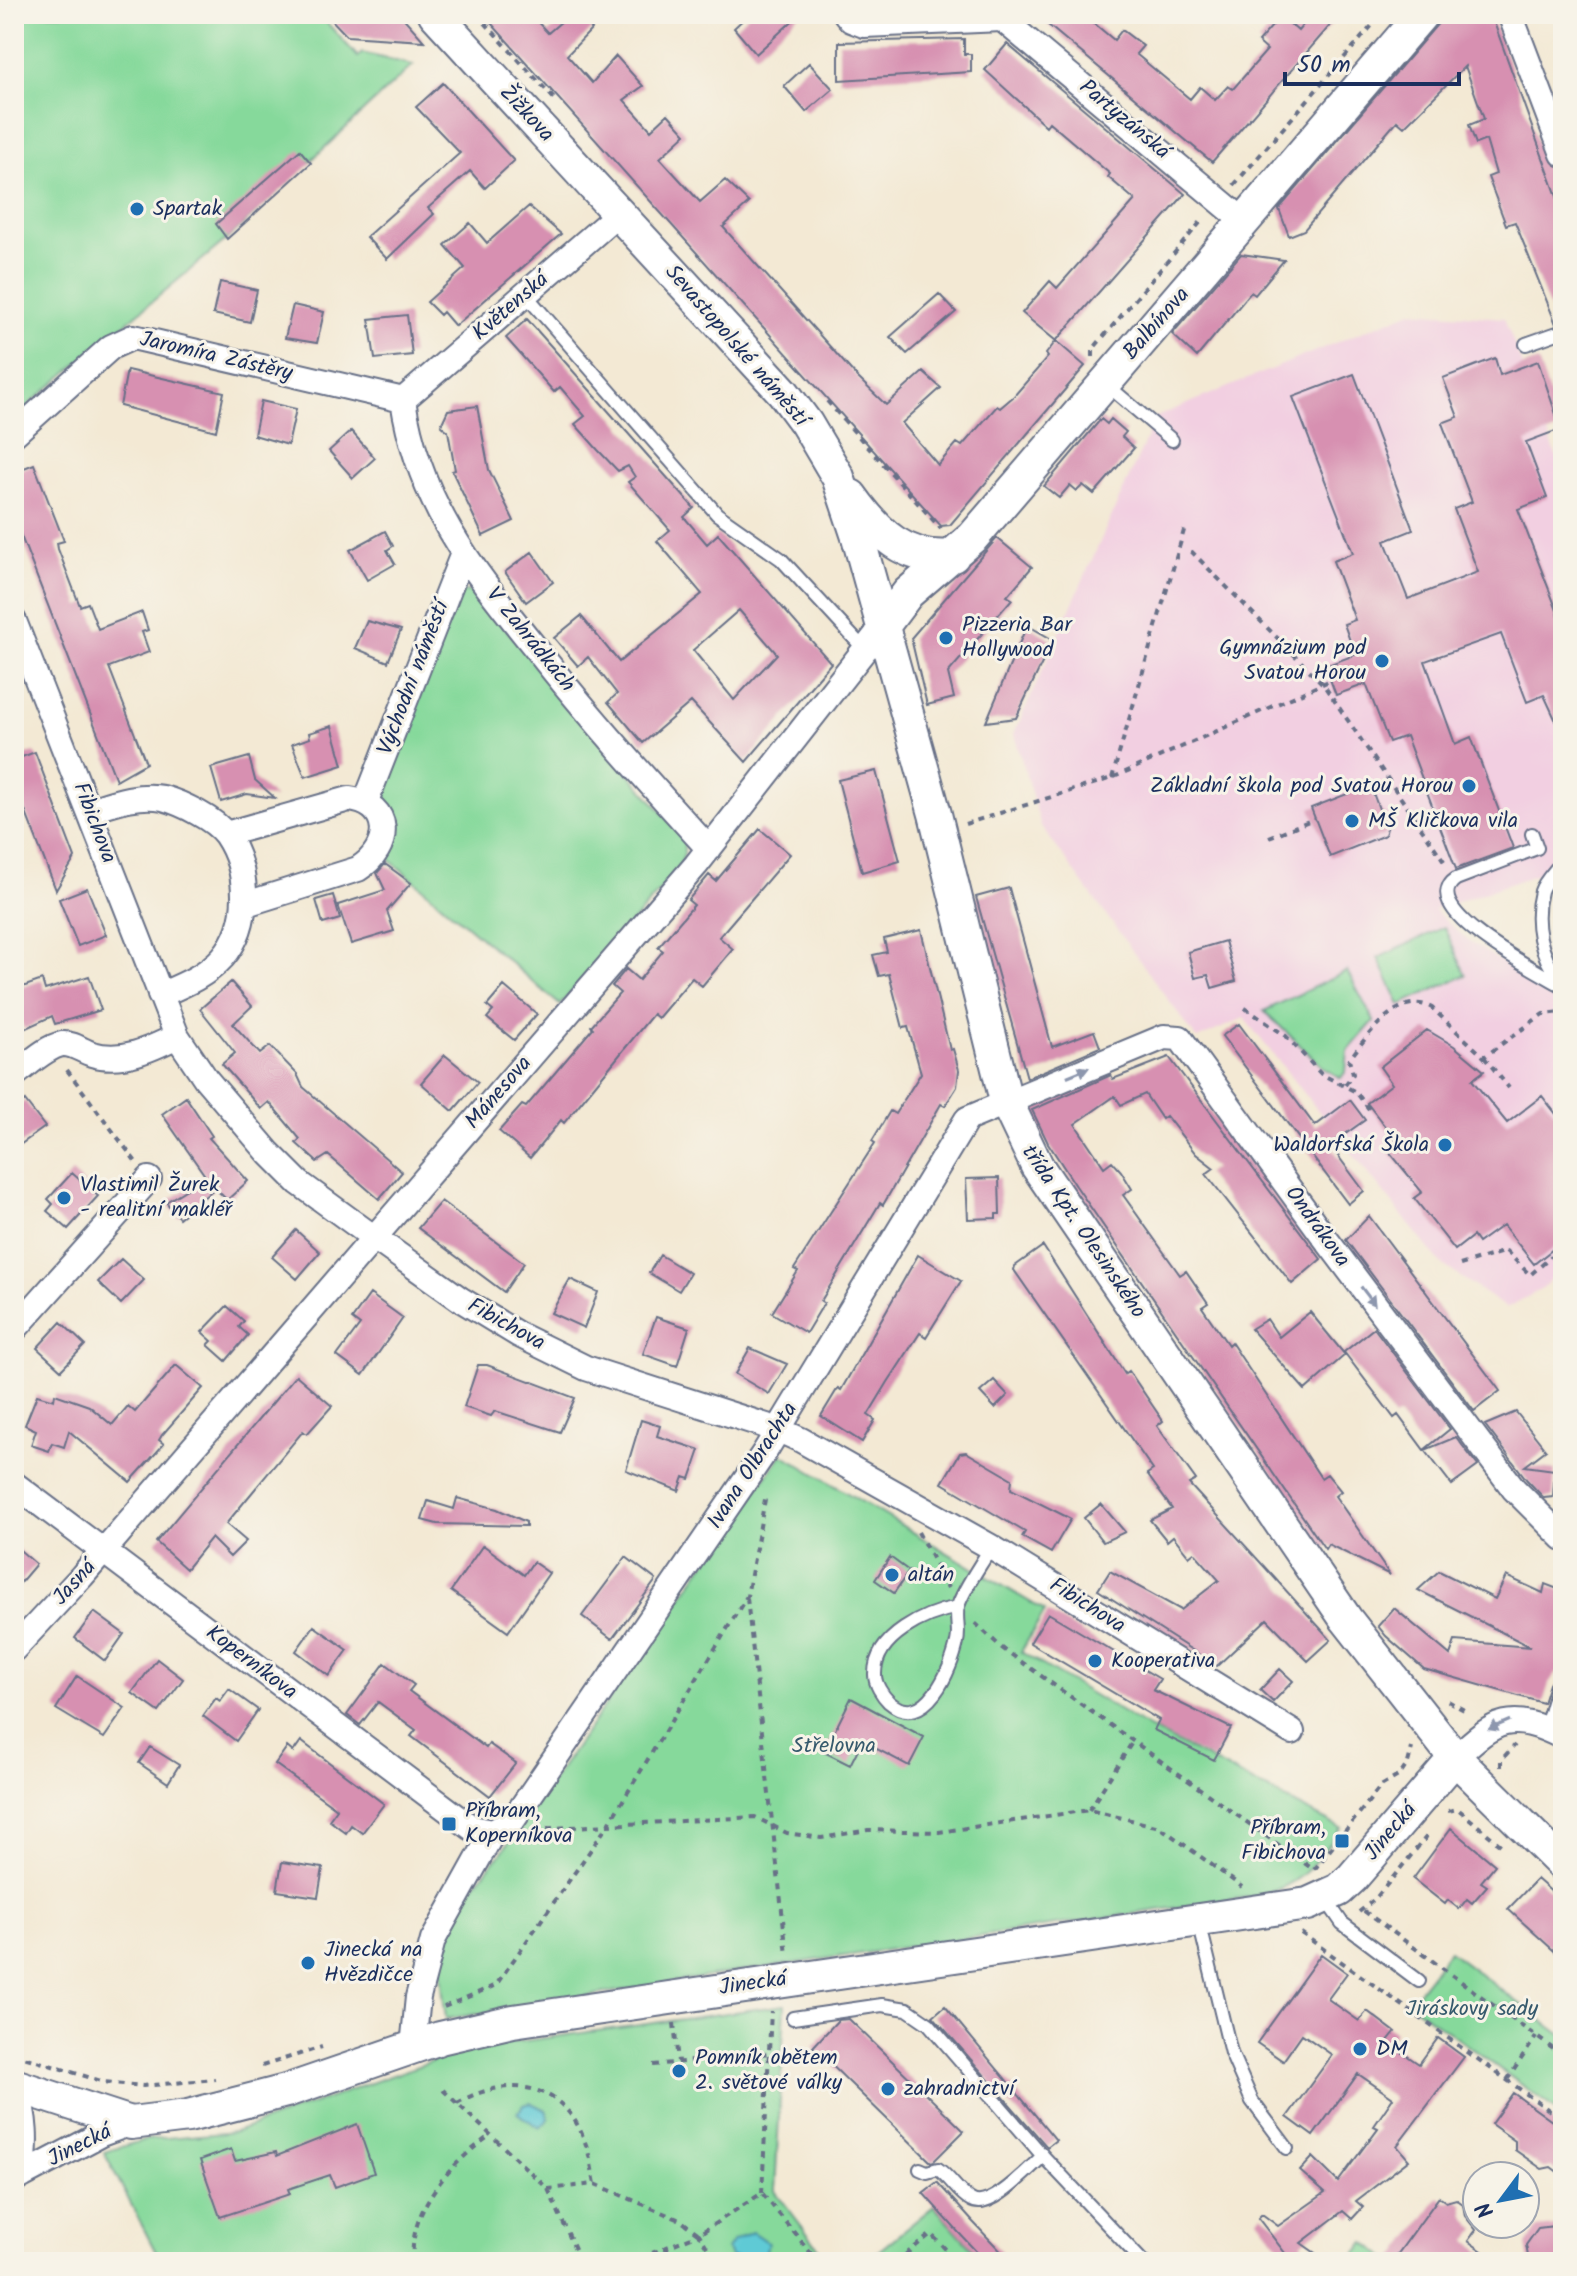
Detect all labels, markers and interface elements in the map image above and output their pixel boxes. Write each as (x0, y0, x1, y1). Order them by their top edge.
scale bar (1285, 36, 1459, 86)
text: 50 m (1297, 46, 1351, 85)
street label: Partyzánská (1071, 71, 1179, 171)
street label: Žižkova (490, 77, 562, 151)
place label: Spartak (153, 192, 223, 227)
marker: Spartak (128, 200, 146, 218)
street label: Sevastopolské náměstí (655, 257, 819, 438)
street label: Květenská (465, 262, 559, 350)
street label: Balbínova (1115, 279, 1199, 369)
street label: Jaromíra Zástěry (136, 322, 297, 392)
street label: V Zahrádkách (476, 580, 584, 700)
street label: Východní náměstí (369, 592, 461, 760)
place label: Pizzeria Bar Hollywood (962, 608, 1073, 668)
marker: Pizzeria Bar Hollywood (937, 629, 955, 647)
place label: Gymnázium pod Svatou Horou (1219, 631, 1367, 691)
marker: Gymnázium pod Svatou Horou (1373, 652, 1391, 670)
place label: Základní škola pod Svatou Horou (1150, 769, 1453, 804)
street label: Fibichova (62, 777, 126, 869)
marker: Základní škola pod Svatou Horou (1460, 777, 1478, 795)
place label: MŠ Kličkova vila (1368, 804, 1518, 839)
marker: MŠ Kličkova vila (1343, 812, 1361, 830)
street label: Mánesova (457, 1048, 541, 1138)
one-way arrow (1066, 1065, 1090, 1078)
place label: Waldorfská Škola (1273, 1128, 1429, 1163)
marker: Waldorfská Škola (1436, 1136, 1454, 1154)
street label: třída Kpt. Olesinského (1012, 1138, 1154, 1326)
place label: Vlastimil Žurek - realitní makléř (80, 1168, 234, 1228)
street label: Ondrákova (1275, 1179, 1359, 1275)
marker: Vlastimil Žurek - realitní makléř (55, 1189, 73, 1207)
one-way arrow (1359, 1285, 1375, 1306)
street label: Fibichova (460, 1289, 552, 1361)
street label: Ivana Olbrachta (699, 1395, 807, 1537)
street label: Jasná (45, 1550, 107, 1614)
place label: altán (908, 1558, 954, 1593)
marker: altán (883, 1566, 901, 1584)
street label: Fibichova (1042, 1569, 1132, 1643)
street label: Koperníkova (198, 1617, 304, 1709)
place label: Kooperativa (1111, 1644, 1215, 1679)
marker: Kooperativa (1086, 1652, 1104, 1670)
one-way arrow (1487, 1719, 1510, 1732)
park label: Střelovna (792, 1729, 876, 1764)
street label: Jinecká (1356, 1793, 1428, 1869)
place label: Příbram, Koperníkova (465, 1794, 573, 1854)
place label: Příbram, Fibichova (1241, 1811, 1326, 1871)
marker: Příbram, Koperníkova (440, 1815, 458, 1833)
marker: Příbram, Fibichova (1333, 1832, 1351, 1850)
place label: Jinecká na Hvězdičce (324, 1933, 423, 1993)
marker: Jinecká na Hvězdičce (299, 1954, 317, 1972)
street label: Jinecká (717, 1962, 792, 2006)
park label: Jiráskovy sady (1406, 1992, 1539, 2027)
place label: DM (1376, 2032, 1408, 2067)
marker: DM (1351, 2040, 1369, 2058)
place label: Pomník obětem 2. světové války (695, 2041, 843, 2101)
marker: Pomník obětem 2. světové války (670, 2062, 688, 2080)
place label: zahradnictví (904, 2072, 1018, 2107)
marker: zahradnictví (879, 2080, 897, 2098)
street label: Jinecká (42, 2114, 120, 2177)
north arrow (1461, 2160, 1541, 2240)
text: N (1468, 2194, 1505, 2224)

